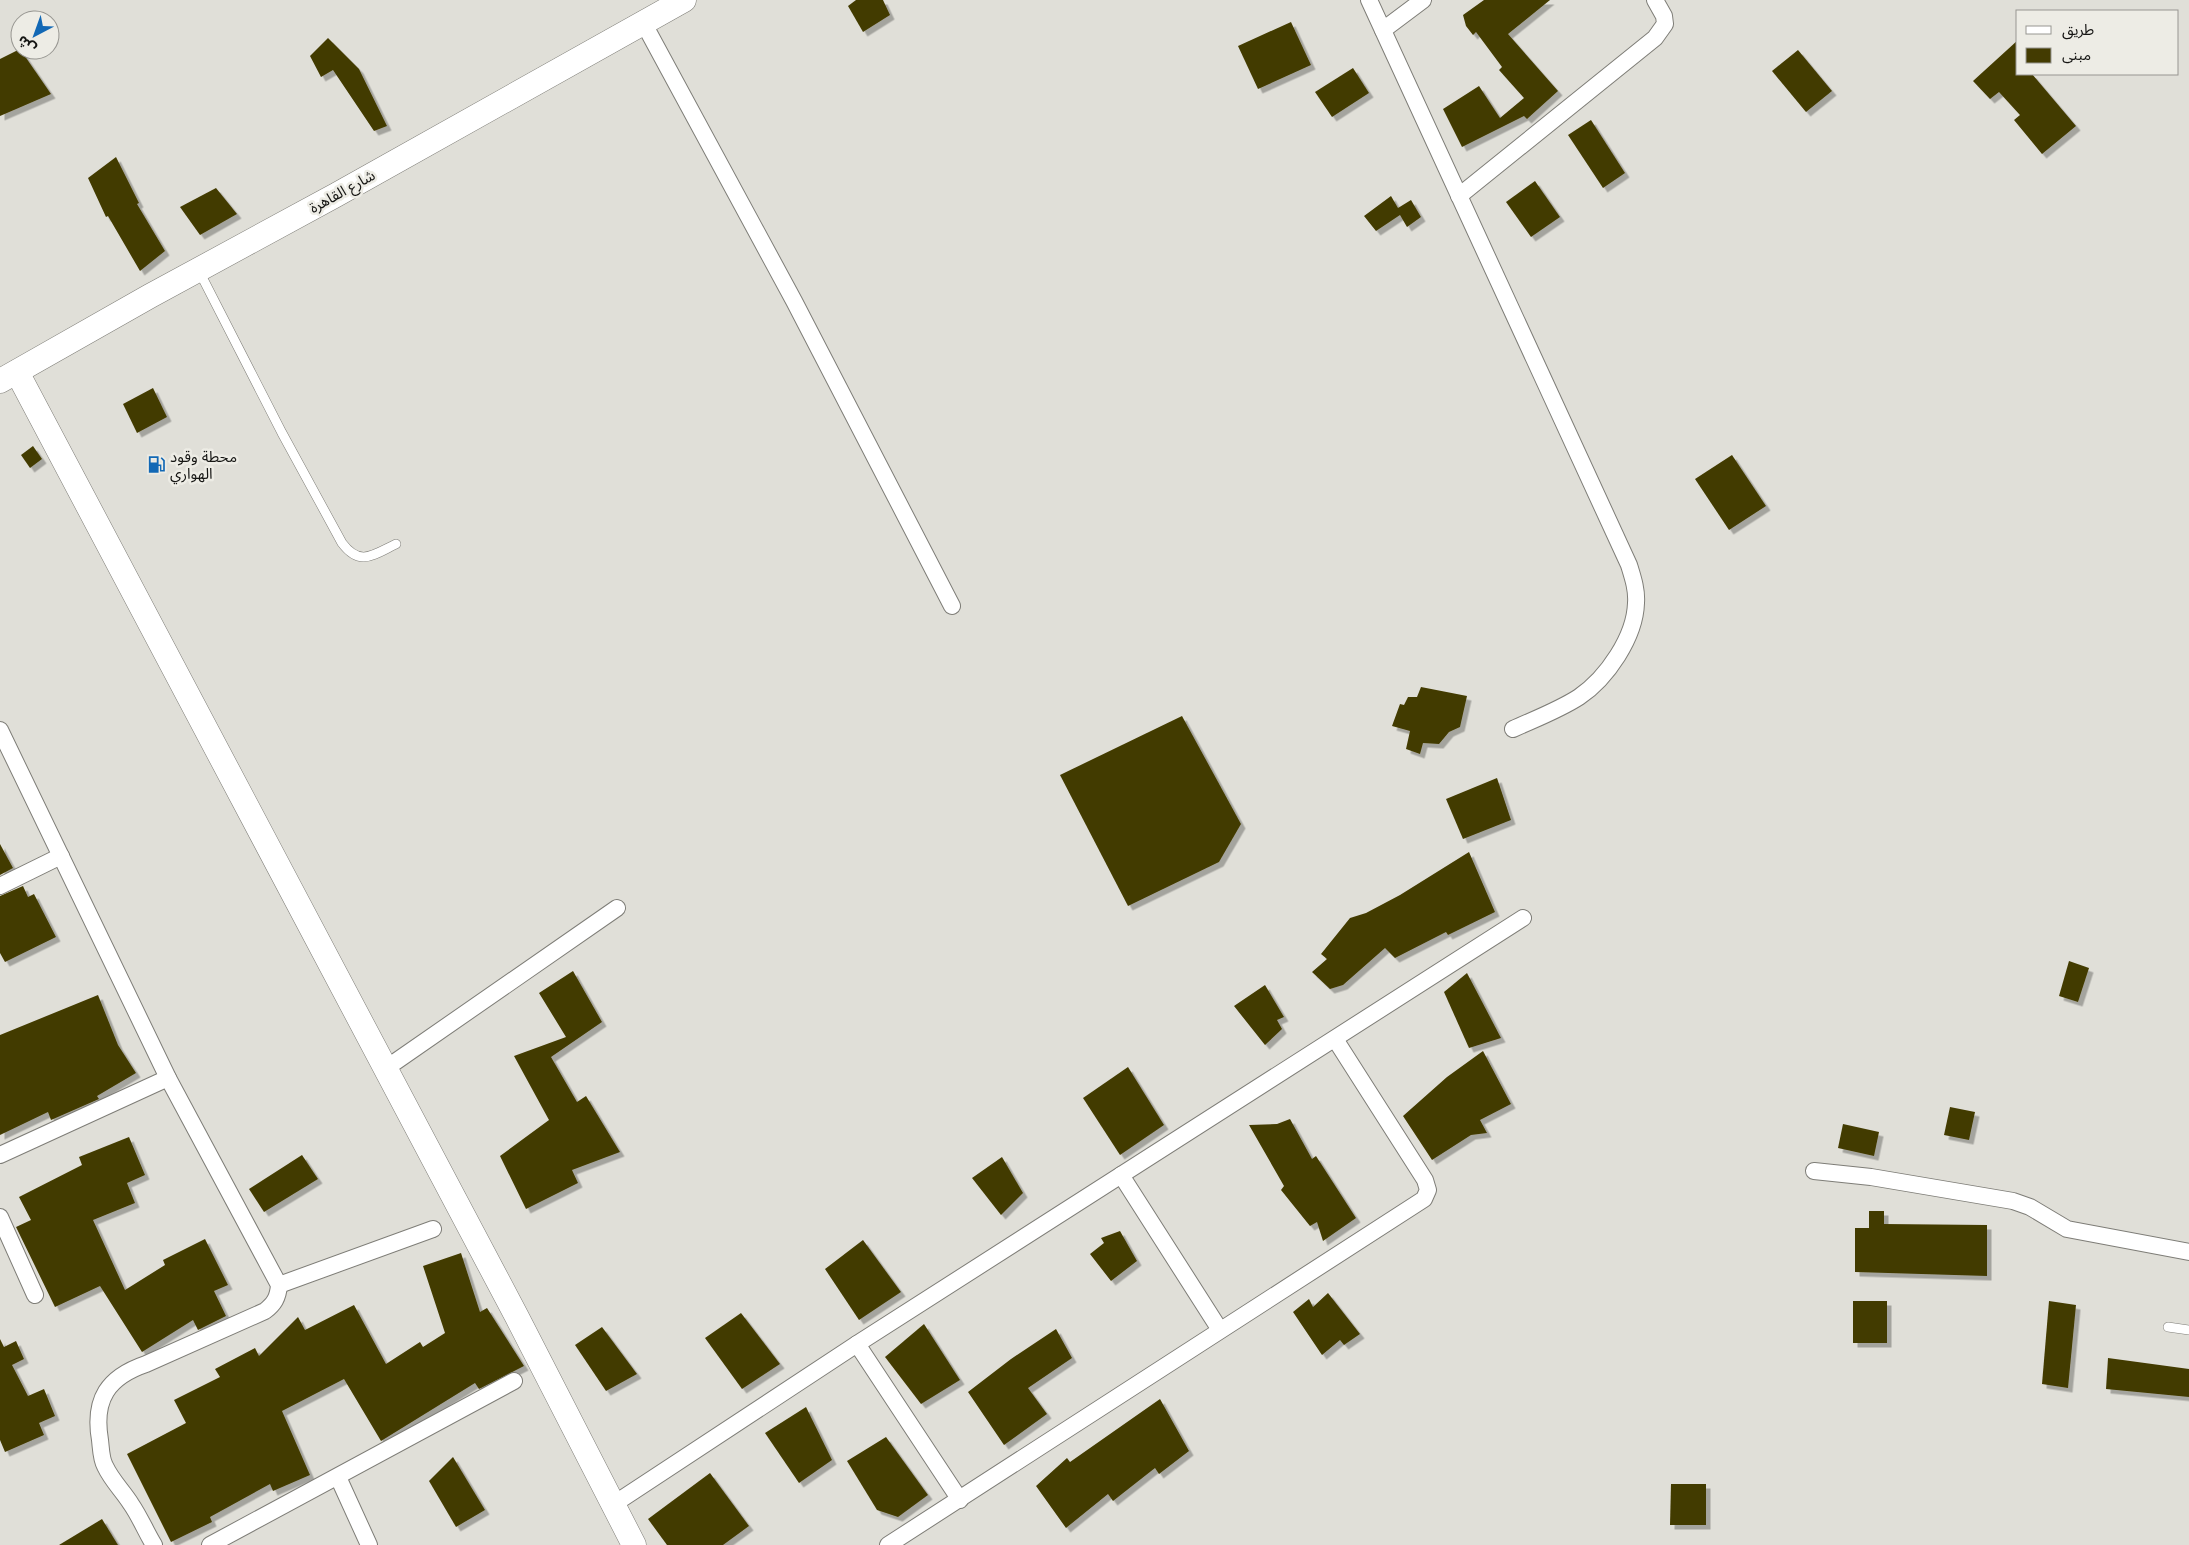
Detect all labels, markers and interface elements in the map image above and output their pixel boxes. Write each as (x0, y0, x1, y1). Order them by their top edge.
north arrow (10, 10, 60, 60)
legend (2016, 10, 2179, 75)
text: طريق (2062, 20, 2094, 40)
text: ش (13, 32, 40, 58)
text: مبنى (2062, 45, 2091, 64)
street label: شارع القاهرة (306, 165, 380, 220)
place label: محطة وقود الهواري (170, 447, 237, 485)
fuel station icon: محطة وقود الهواري (146, 455, 166, 475)

